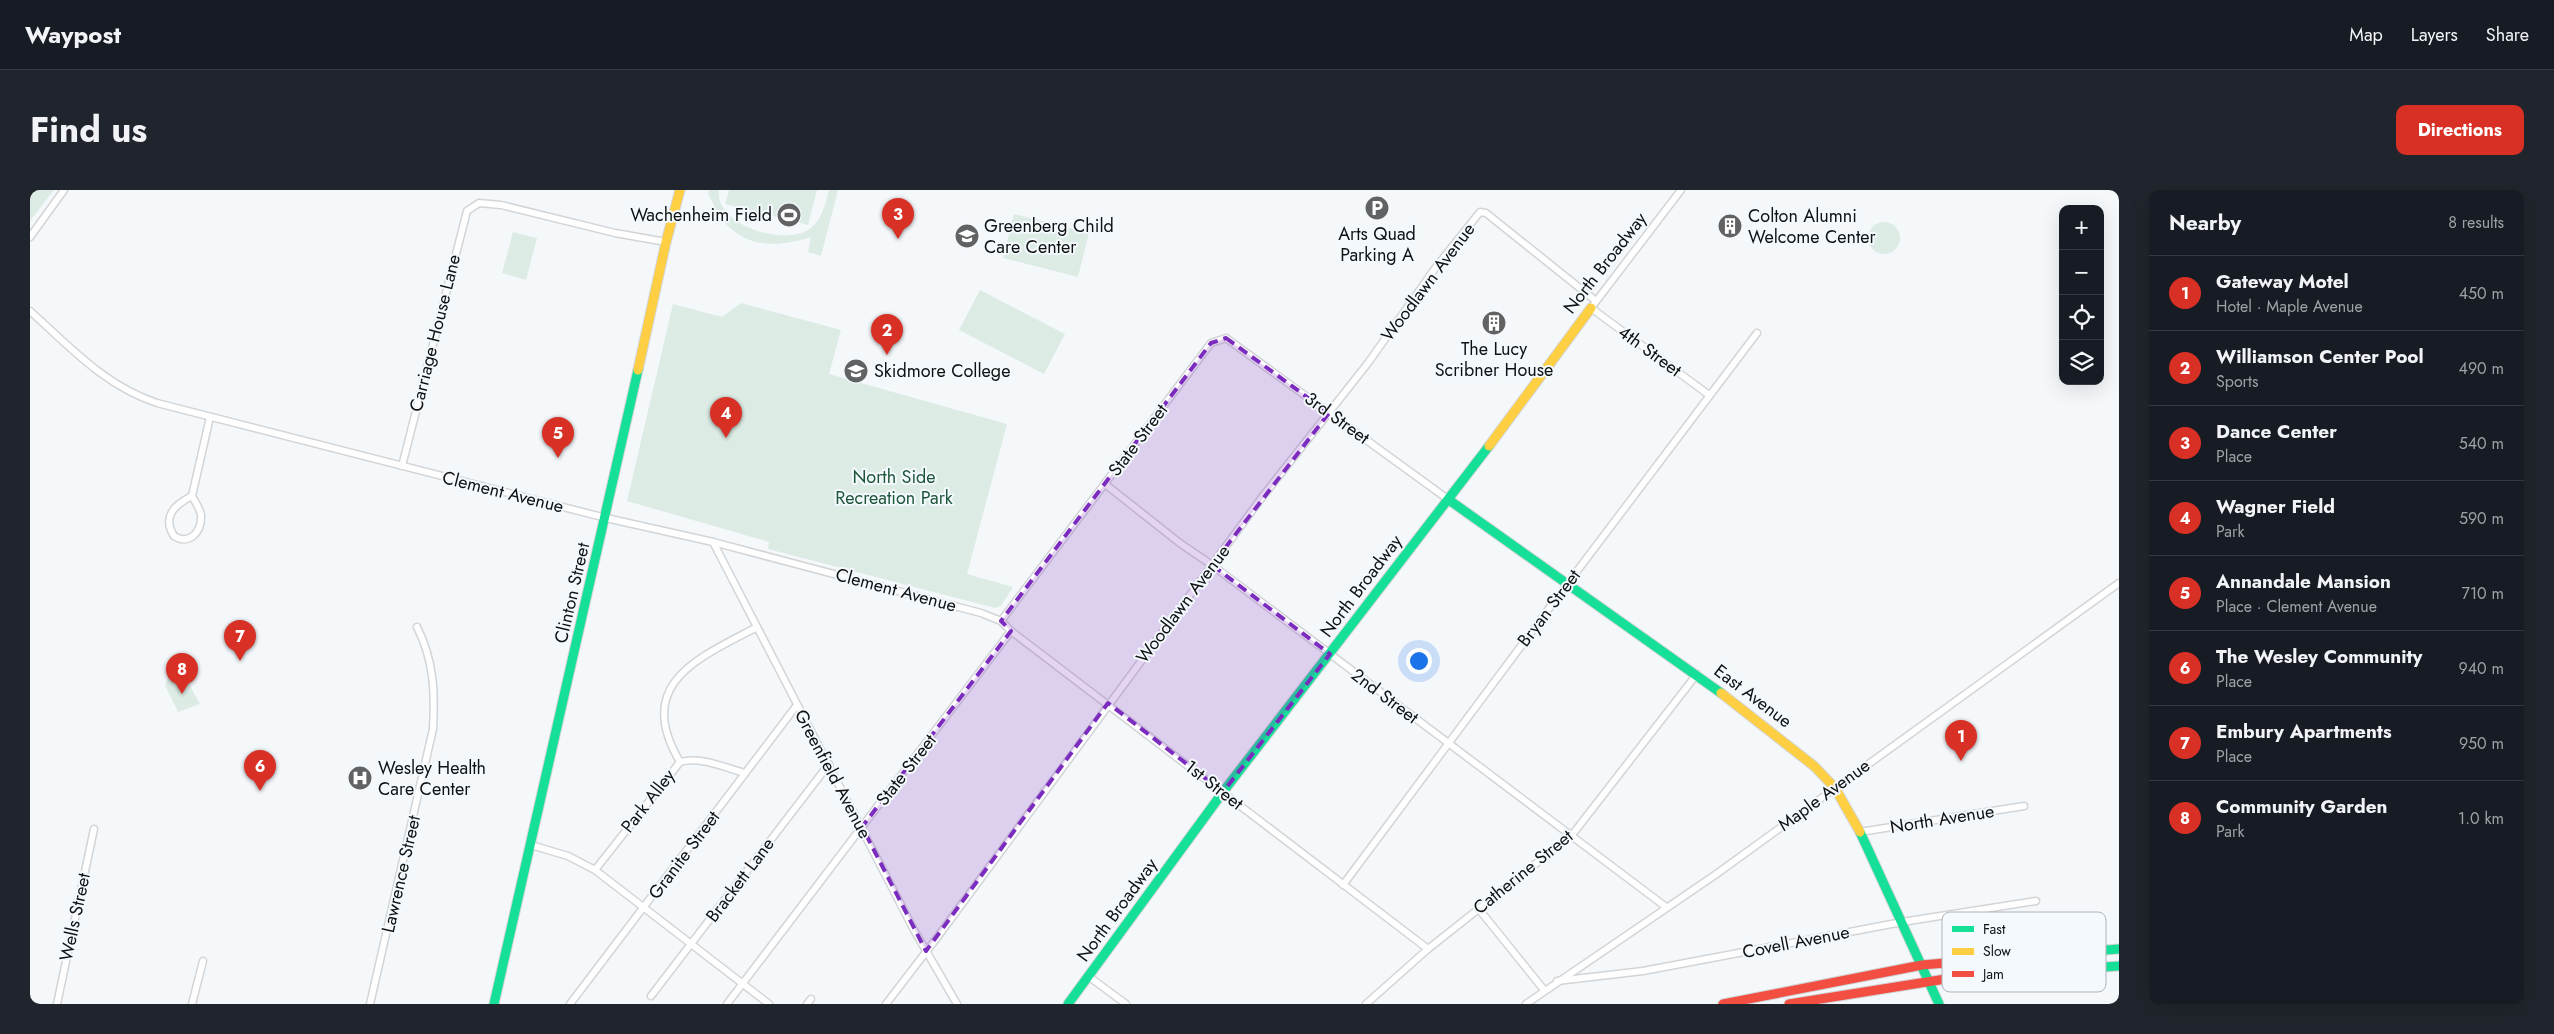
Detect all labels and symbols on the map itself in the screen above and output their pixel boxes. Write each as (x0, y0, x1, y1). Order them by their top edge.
parking icon: Arts Quad Parking A (1364, 195, 1390, 221)
pin: 3 (882, 198, 914, 239)
place label: Wachenheim Field (630, 202, 772, 228)
sports icon: Wachenheim Field (776, 202, 802, 228)
place label: Colton Alumni Welcome Center (1748, 203, 1877, 250)
street label: North Broadway (1557, 207, 1653, 319)
place label: Greenberg Child Care Center (984, 213, 1114, 260)
building icon: Colton Alumni Welcome Center (1717, 213, 1743, 239)
street label: Woodlawn Avenue (1375, 217, 1481, 347)
place label: Arts Quad Parking A (1338, 221, 1416, 268)
school or university icon: Greenberg Child Care Center (954, 223, 980, 249)
street label: Carriage House Lane (403, 252, 467, 414)
building icon: The Lucy Scribner House (1481, 310, 1507, 336)
pin: 2 (871, 314, 903, 355)
street label: 4th Street (1613, 319, 1688, 383)
place label: The Lucy Scribner House (1435, 336, 1553, 383)
school or university icon: Skidmore College (843, 358, 869, 384)
place label: Skidmore College (874, 358, 1010, 384)
street label: 3rd Street (1299, 386, 1375, 451)
pin: 4 (710, 397, 742, 438)
street label: State Street (1102, 398, 1174, 482)
pin: 5 (542, 417, 574, 458)
street label: Clement Avenue (440, 464, 566, 520)
park label: North Side Recreation Park (835, 464, 953, 511)
street label: North Broadway (1314, 529, 1408, 643)
street label: Clinton Street (548, 539, 596, 646)
street label: Woodlawn Avenue (1130, 539, 1236, 669)
street label: Clement Avenue (833, 561, 959, 619)
street label: Bryan Street (1511, 563, 1587, 652)
pin: 7 (224, 620, 256, 661)
your location (1406, 648, 1432, 674)
pin: 8 (166, 653, 198, 694)
street label: East Avenue (1709, 658, 1797, 734)
street label: 2nd Street (1346, 662, 1425, 730)
street label: Greenfield Avenue (788, 705, 878, 843)
pin: 1 (1945, 720, 1977, 761)
street label: State Street (870, 728, 943, 811)
pin: 6 (244, 750, 276, 791)
street label: Maple Avenue (1773, 753, 1875, 837)
street label: 1st Street (1179, 754, 1249, 817)
place label: Wesley Health Care Center (378, 755, 486, 802)
street label: Park Alley (615, 764, 681, 838)
hospital icon: Wesley Health Care Center (347, 765, 373, 791)
street label: North Avenue (1888, 798, 1996, 840)
street label: Granite Street (642, 805, 726, 905)
street label: Lawrence Street (375, 812, 427, 935)
street label: Catherine Street (1467, 823, 1579, 920)
street label: Brackett Lane (700, 832, 780, 928)
street label: North Broadway (1070, 853, 1164, 967)
street label: Wells Street (53, 870, 97, 963)
legend (1942, 912, 2106, 992)
street label: Covell Avenue (1740, 919, 1852, 965)
text: Fast (1983, 919, 2006, 939)
text: Slow (1983, 941, 2011, 961)
text: Jam (1981, 964, 2004, 984)

